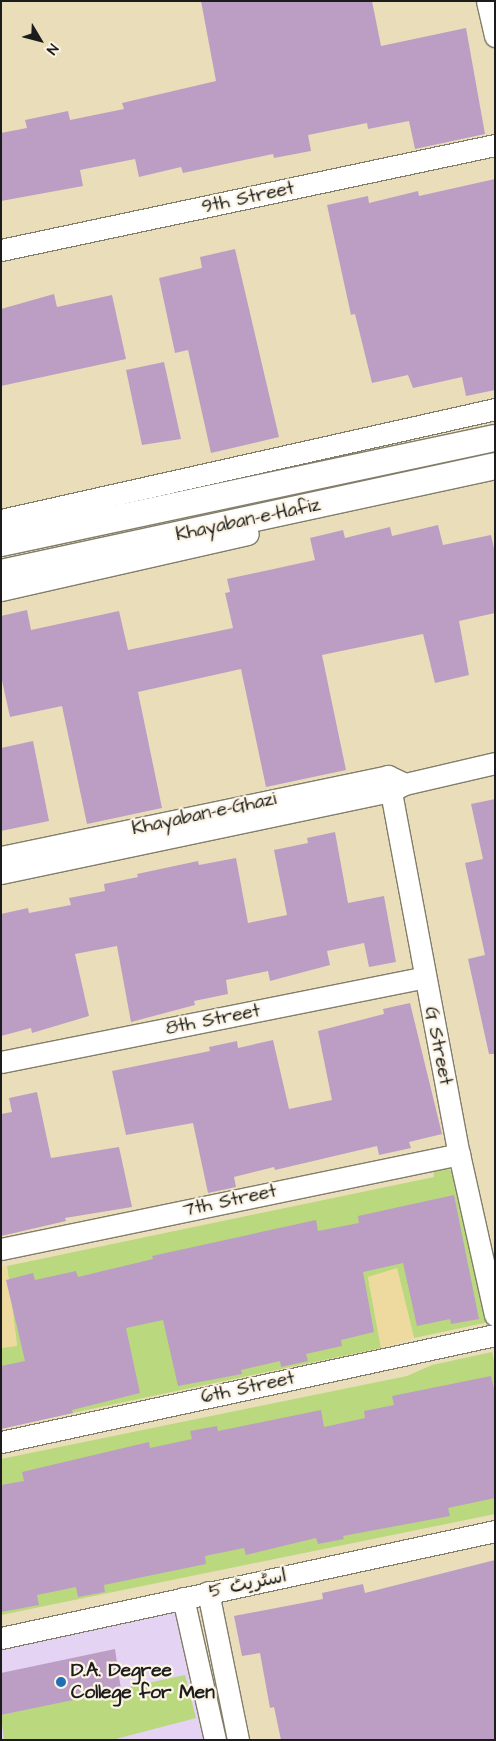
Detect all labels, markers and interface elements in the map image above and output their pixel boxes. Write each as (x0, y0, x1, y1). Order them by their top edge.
north arrow (15, 15, 65, 65)
text: N (41, 40, 63, 59)
street label: 9th Street (200, 177, 296, 219)
street label: Khayaban-e-Hafiz (174, 494, 322, 546)
street label: Khayaban-e-Ghazi (130, 788, 278, 840)
street label: 8th Street (164, 1000, 262, 1040)
street label: G Street (419, 1005, 457, 1087)
street label: 7th Street (181, 1180, 279, 1222)
street label: 6th Street (199, 1367, 297, 1409)
street label: اسٹریٹ 5 (207, 1565, 289, 1603)
place label: D.A. Degree College for Men (71, 1660, 215, 1704)
marker: D.A. Degree College for Men (55, 1676, 67, 1688)

